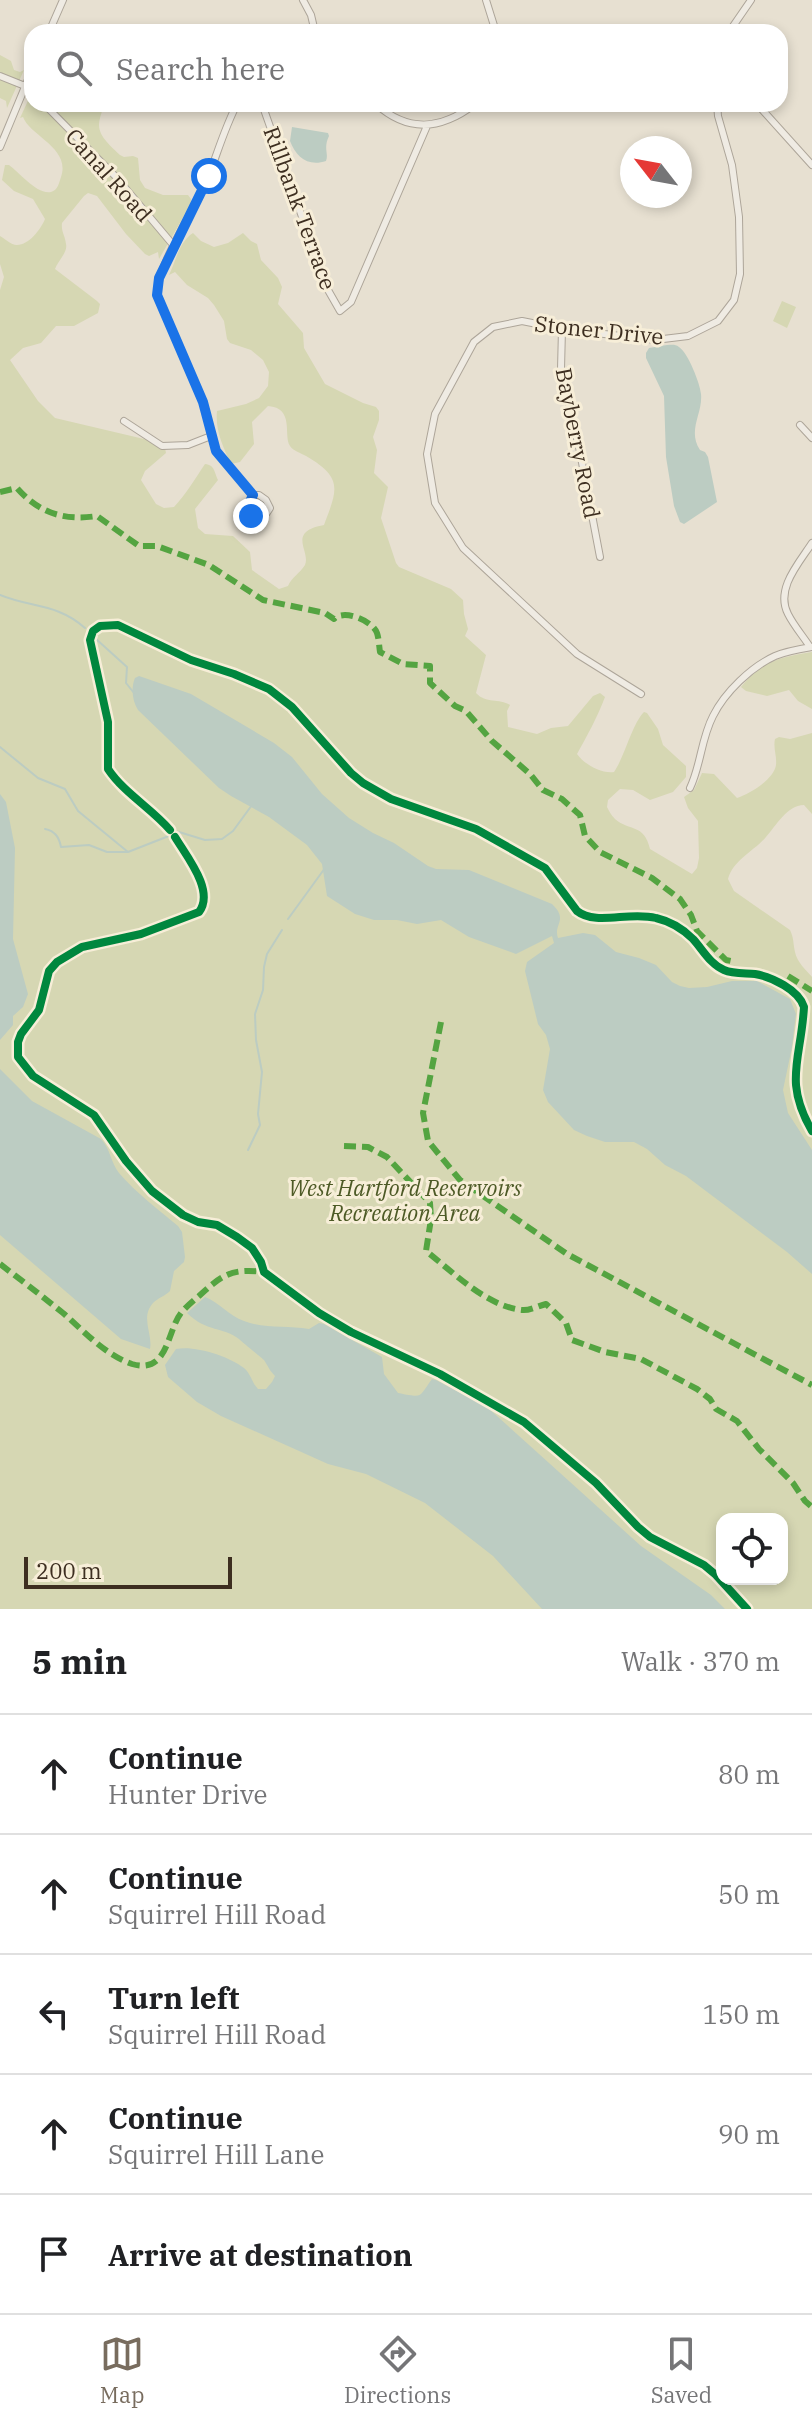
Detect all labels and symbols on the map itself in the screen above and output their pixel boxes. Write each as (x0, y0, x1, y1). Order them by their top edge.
street label: Canal Road (60, 122, 159, 228)
street label: Rillbank Terrace (257, 122, 343, 294)
north arrow (620, 136, 692, 208)
route start (191, 158, 227, 194)
street label: Stoner Drive (533, 308, 665, 351)
street label: Bayberry Road (550, 365, 607, 521)
route end (233, 498, 269, 534)
park label: West Hartford Reservoirs Recreation Area (288, 1173, 523, 1227)
scale bar (24, 1553, 232, 1589)

